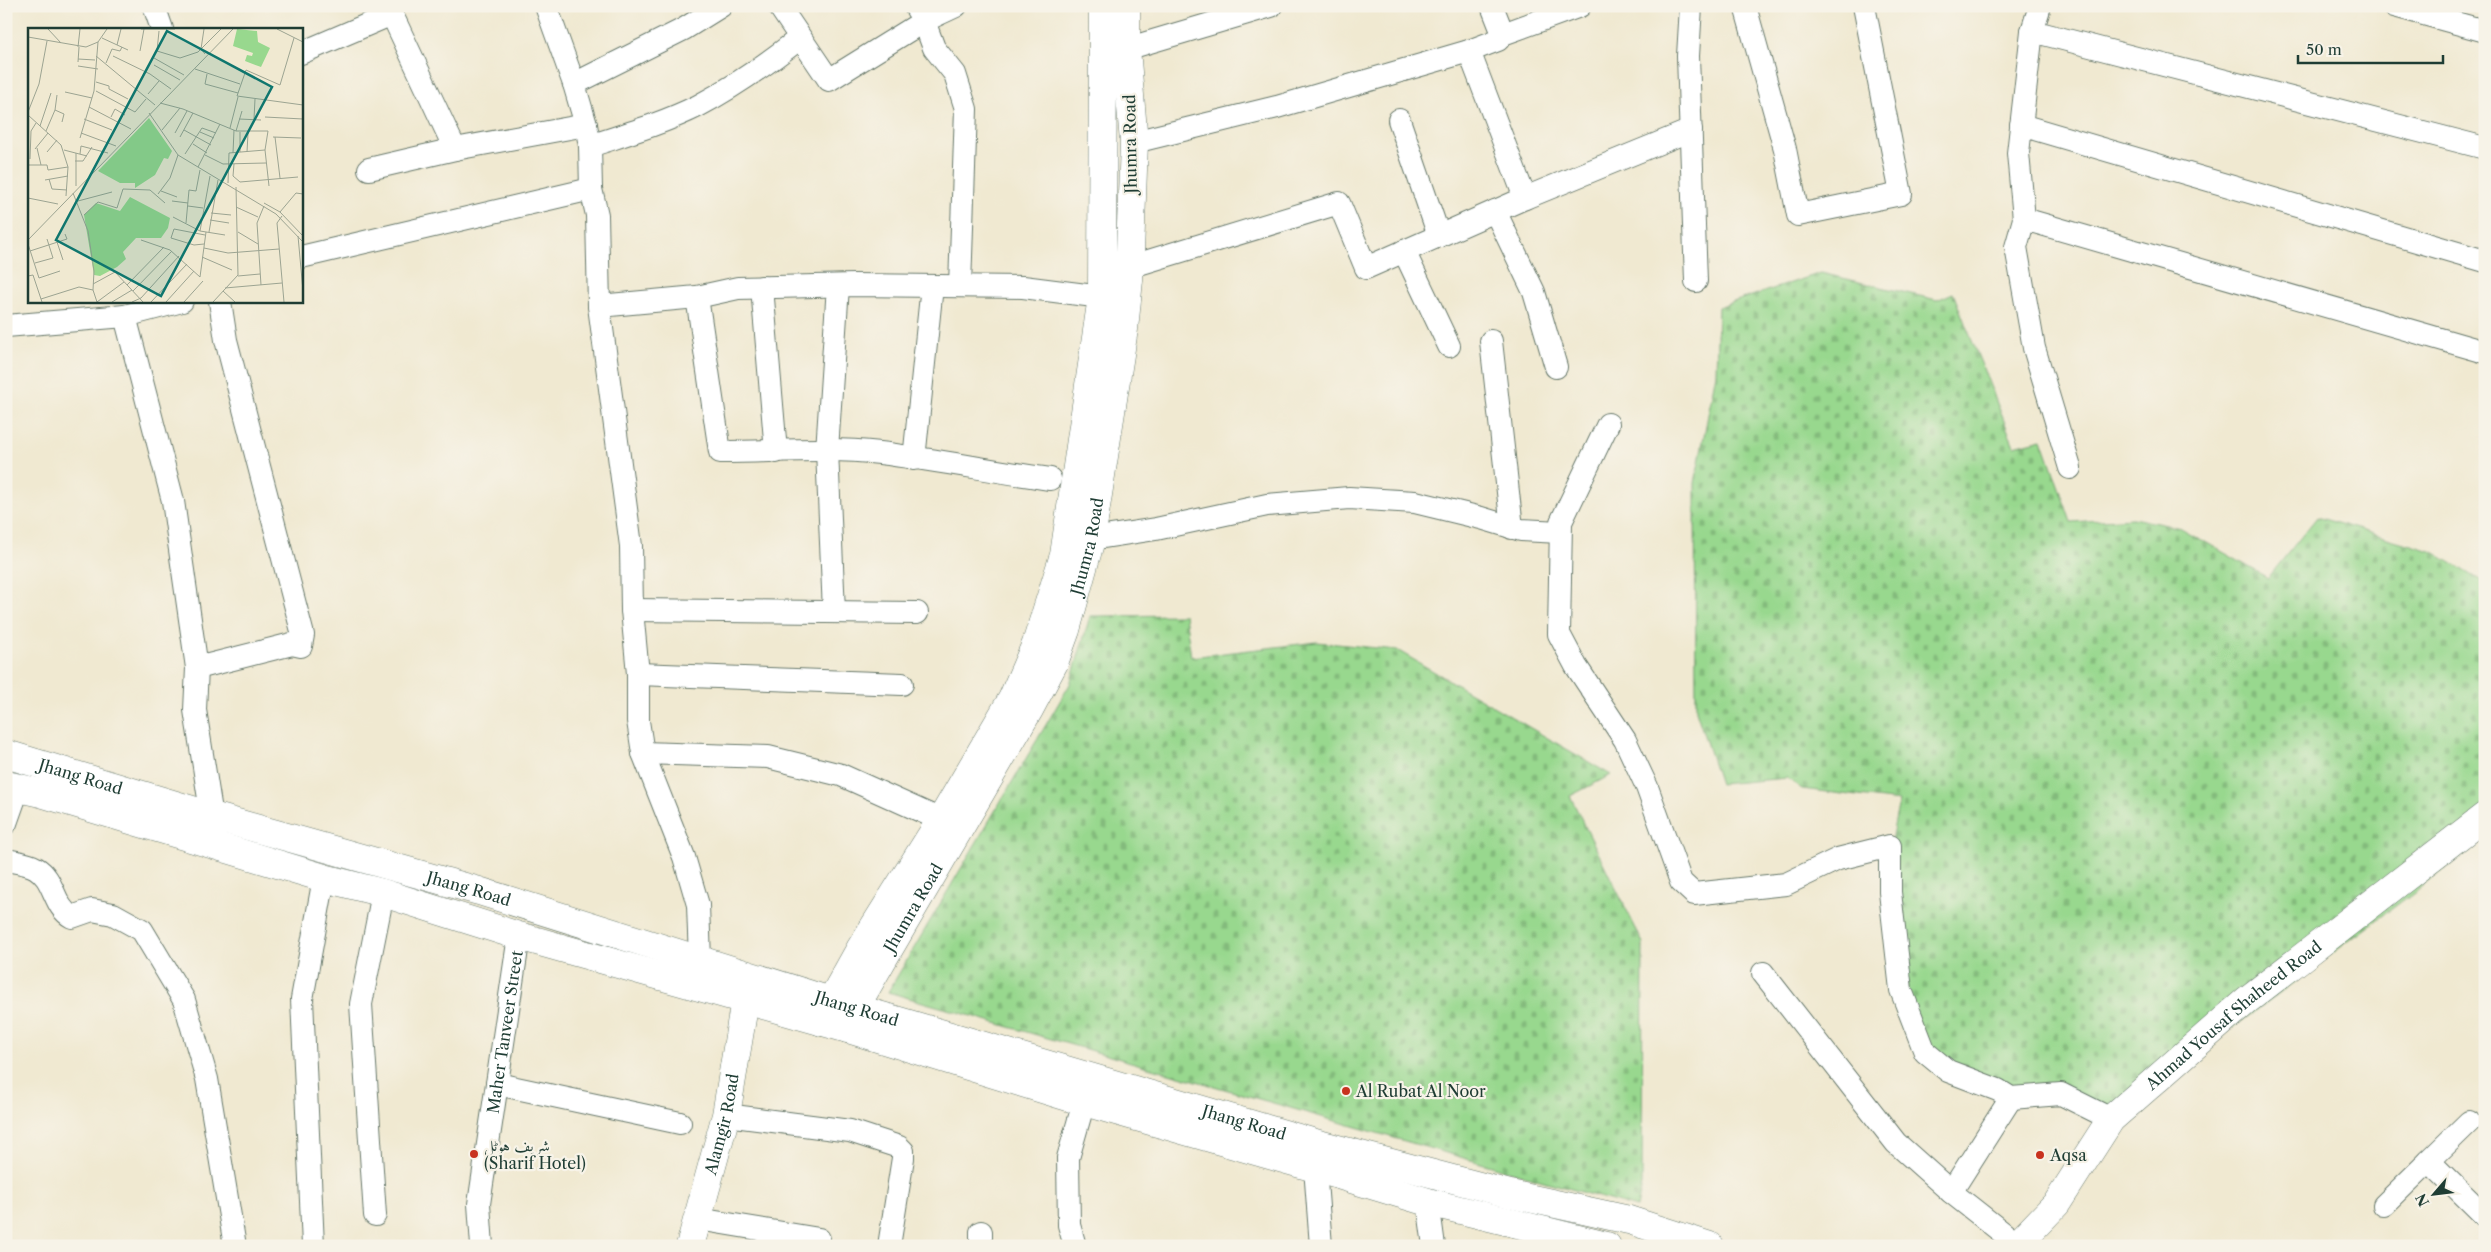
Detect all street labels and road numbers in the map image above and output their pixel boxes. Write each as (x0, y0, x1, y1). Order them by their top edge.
street label: Jhumra Road (1119, 94, 1141, 197)
street label: Jhumra Road (1065, 496, 1107, 600)
street label: Jhang Road (33, 754, 125, 799)
street label: Jhumra Road (878, 860, 947, 958)
street label: Jhang Road (422, 866, 514, 910)
street label: Ahmad Yousaf Shaheed Road (2141, 936, 2326, 1095)
street label: Maher Tanveer Street (483, 949, 527, 1115)
street label: Jhang Road (809, 986, 901, 1030)
street label: Alamgir Road (700, 1072, 743, 1178)
street label: Jhang Road (1197, 1100, 1289, 1144)

